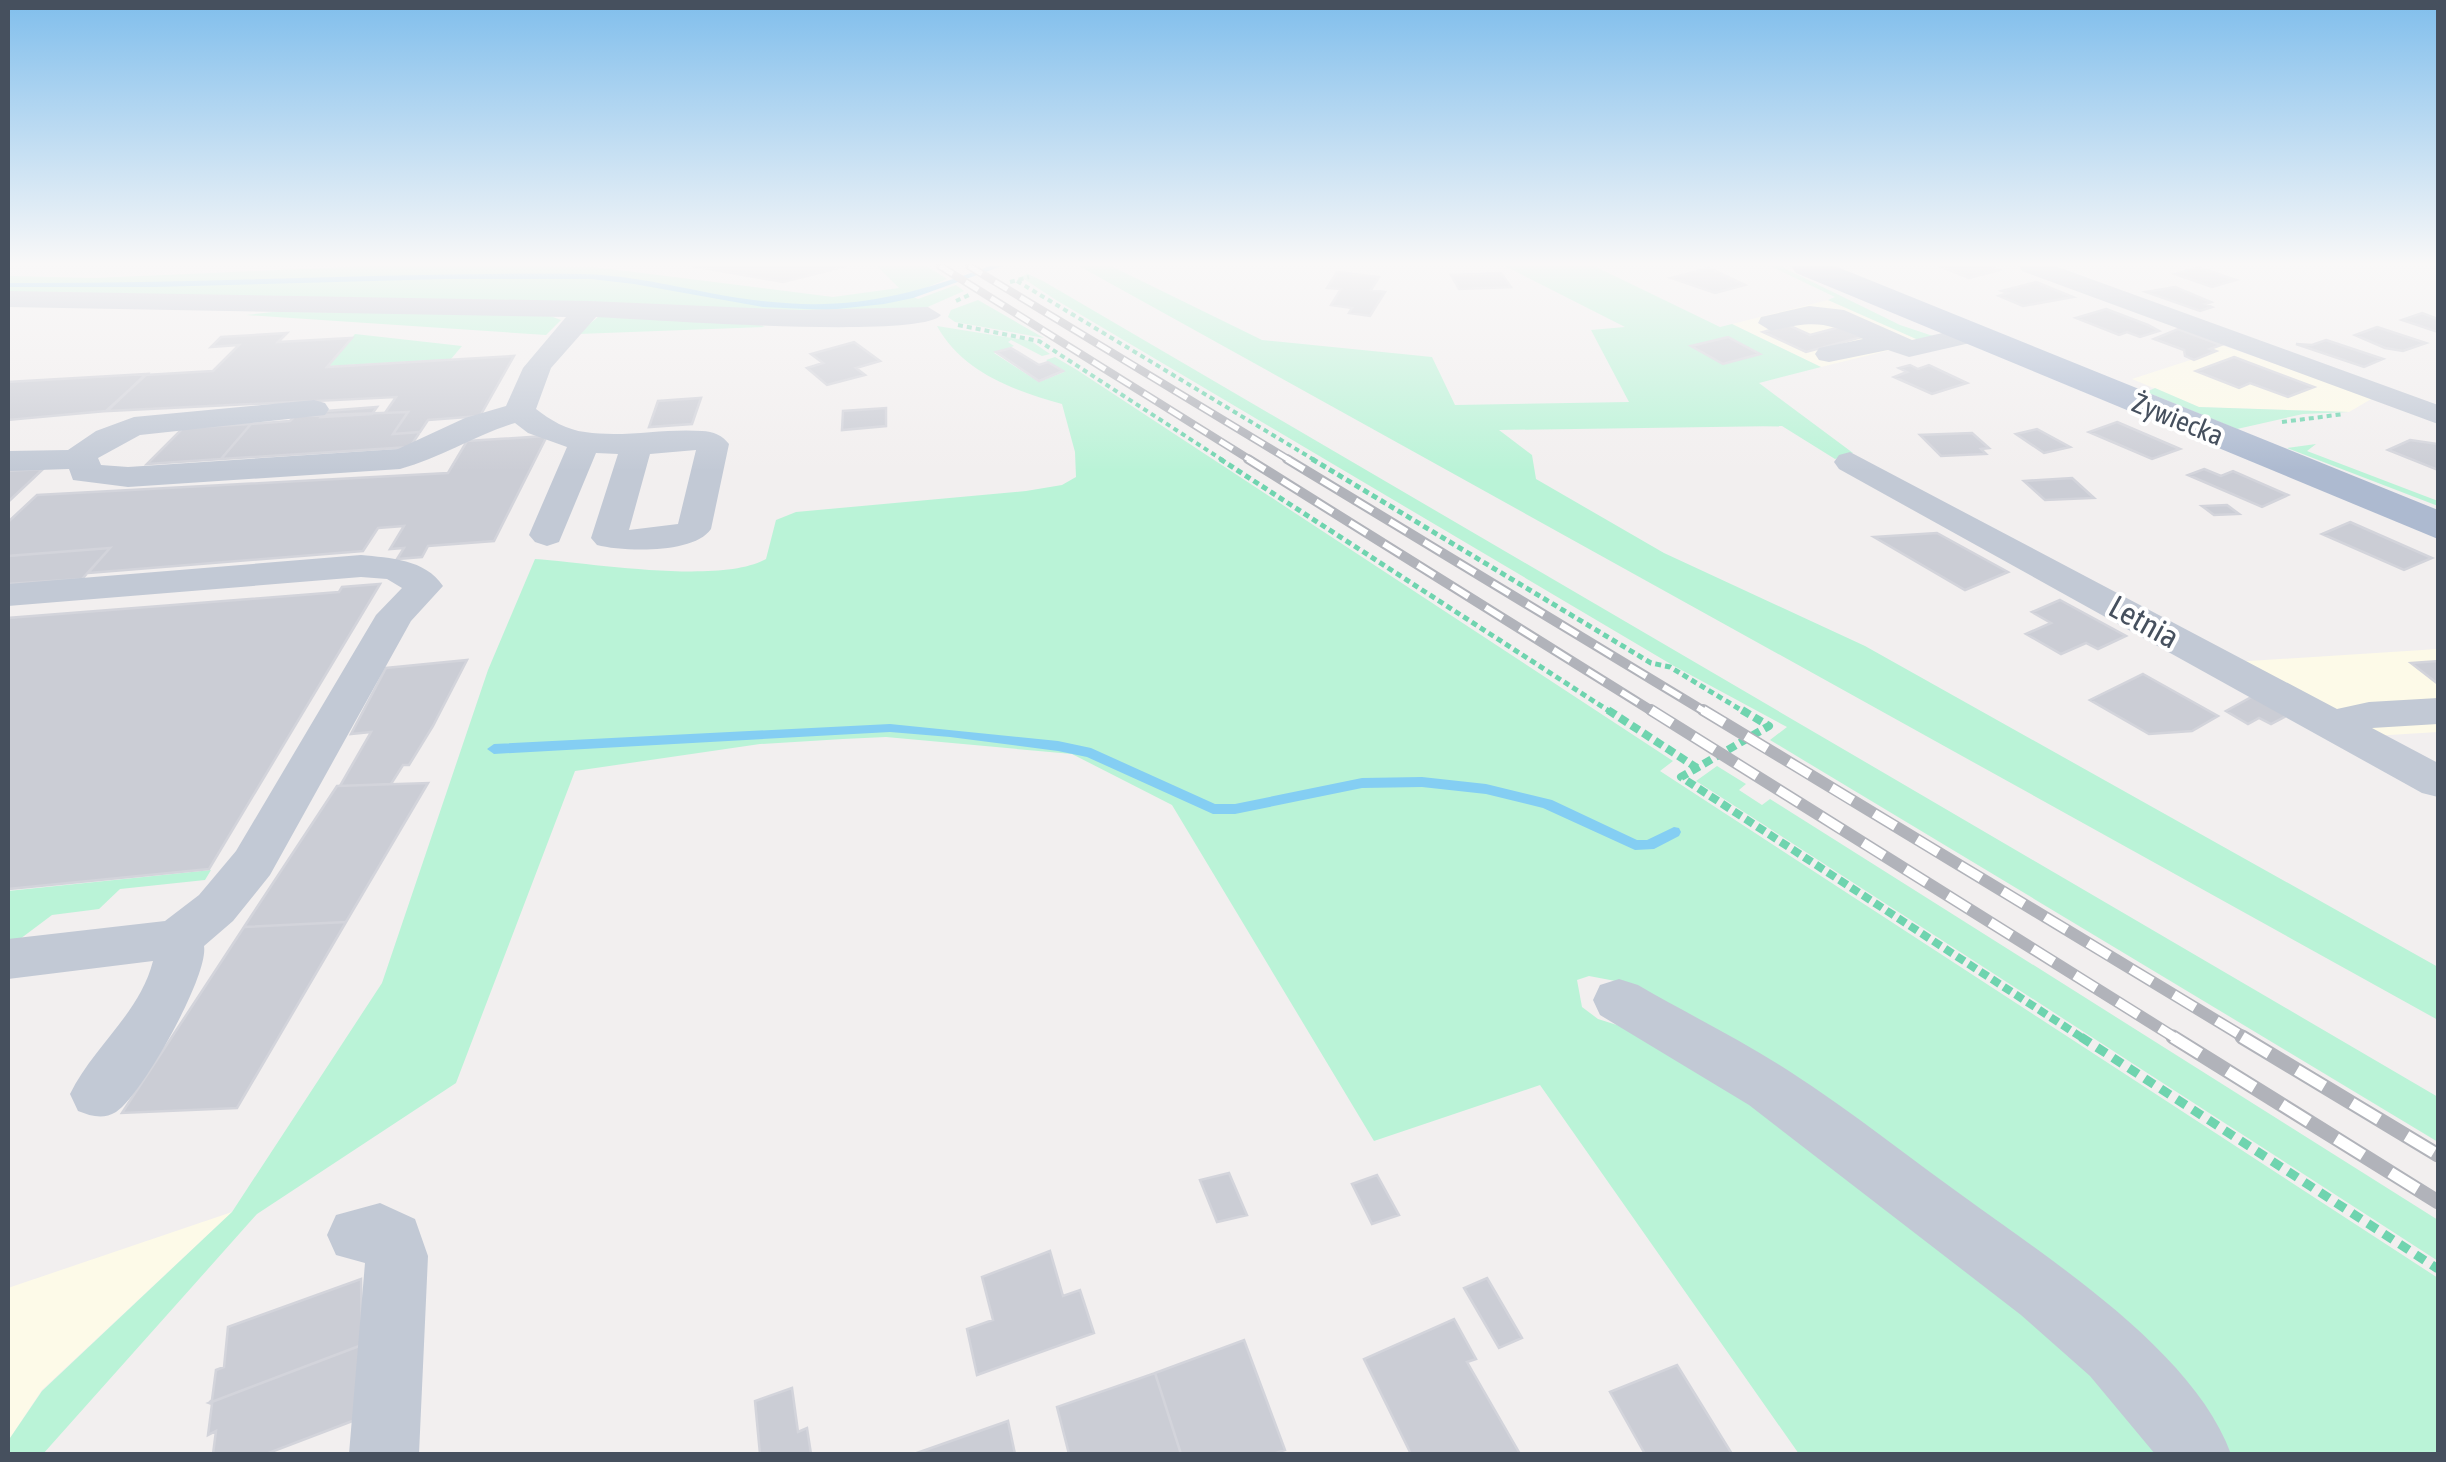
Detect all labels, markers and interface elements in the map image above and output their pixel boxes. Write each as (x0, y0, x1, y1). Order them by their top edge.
street label: Żywiecka (2128, 386, 2228, 452)
street label: Letnia (2103, 587, 2186, 656)

